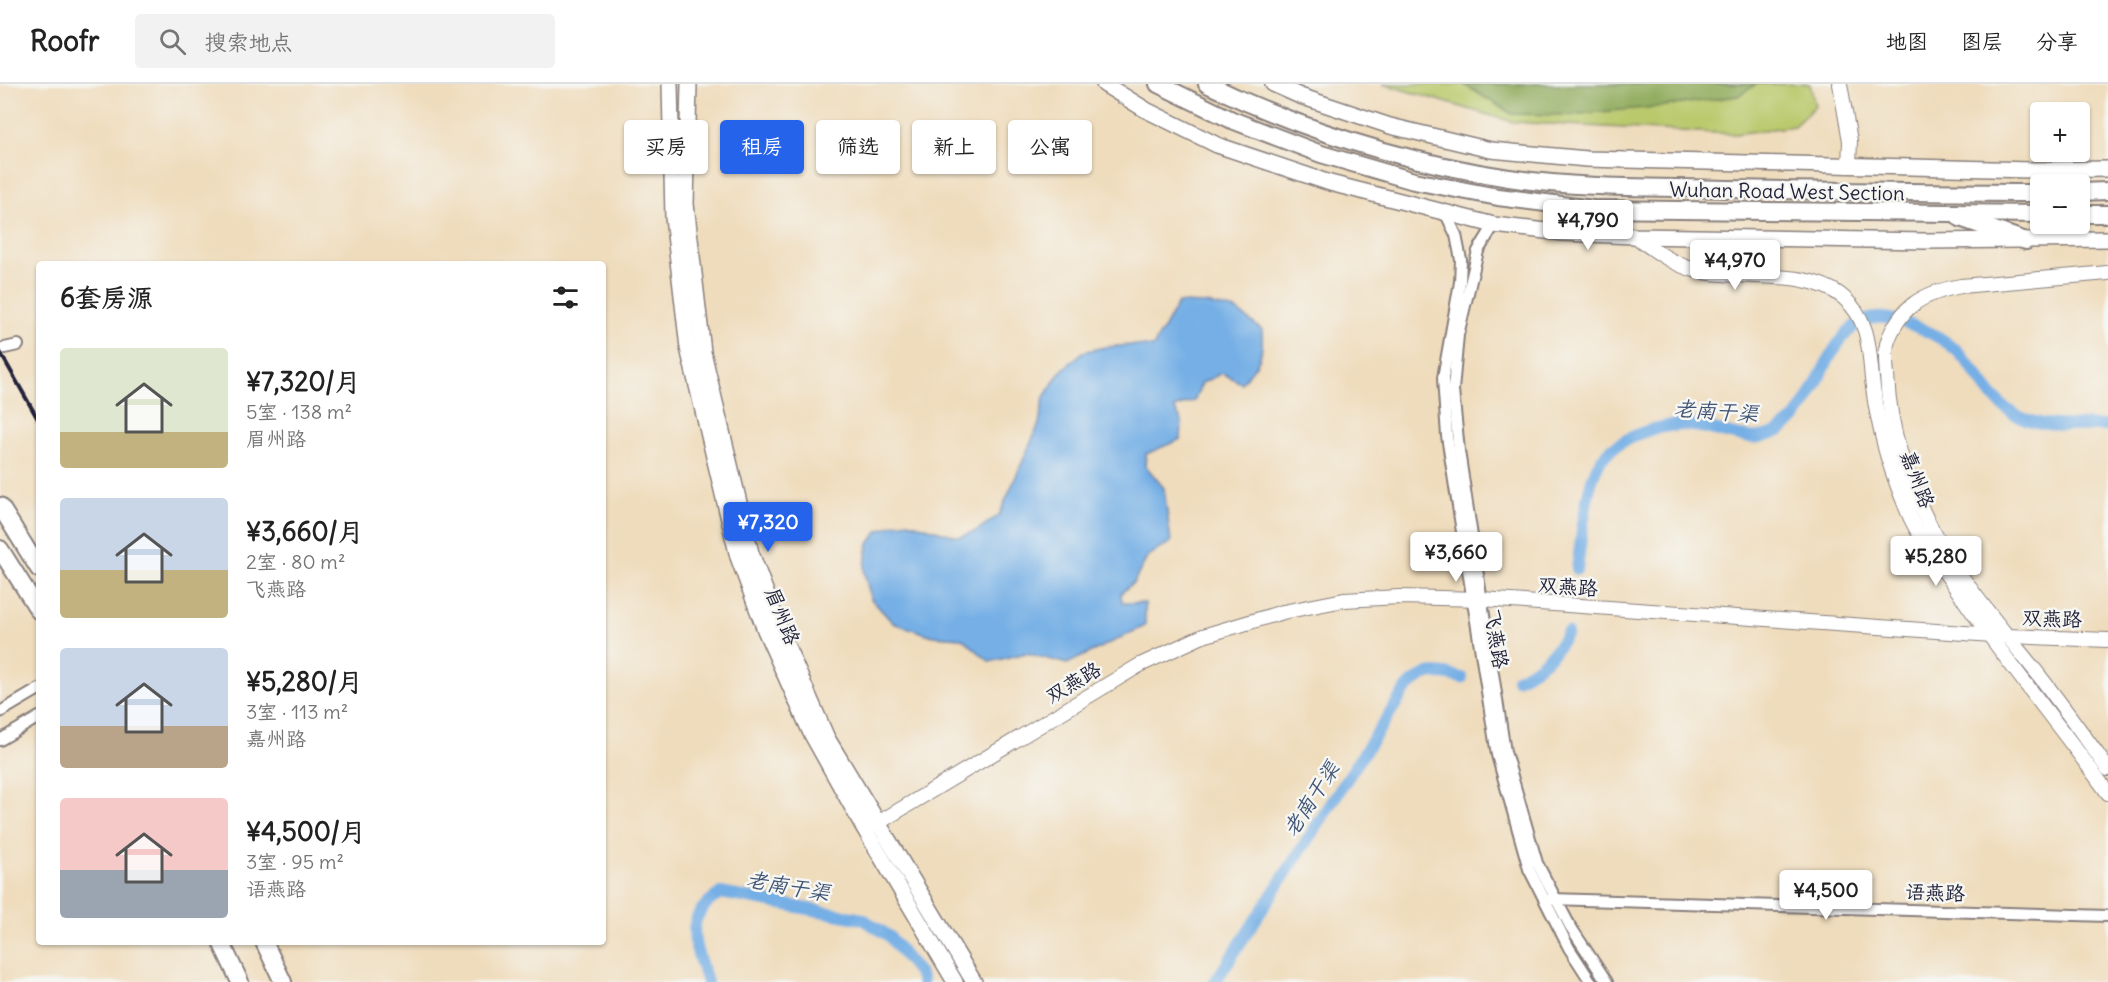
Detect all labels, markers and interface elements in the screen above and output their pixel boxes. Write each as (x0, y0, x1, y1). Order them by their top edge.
search box (135, 14, 555, 68)
text: Roofr (30, 23, 99, 59)
icon: search (156, 25, 189, 58)
text: 搜索地点 (204, 28, 292, 56)
text: 地图 (1886, 28, 1928, 55)
text: 图层 (1961, 28, 2003, 55)
text: 分享 (2036, 28, 2078, 55)
map controls (2030, 102, 2090, 234)
button: + (2030, 102, 2090, 162)
chip: 买房 (624, 120, 708, 174)
chip: 租房 (720, 120, 804, 174)
chip: 筛选 (816, 120, 900, 174)
chip: 新上 (912, 120, 996, 174)
chip: 公寓 (1008, 120, 1092, 174)
button: − (2030, 174, 2090, 234)
street label: Wuhan Road West Section (1669, 176, 1905, 206)
pin: ¥4,790 (1539, 200, 1637, 251)
text: ¥4,790 (1557, 207, 1619, 232)
pin: ¥4,970 (1686, 240, 1784, 291)
text: ¥4,970 (1704, 247, 1766, 272)
text: 6套房源 (60, 281, 153, 314)
icon: filters (549, 281, 582, 314)
text: ¥7,320/月 (246, 365, 361, 398)
icon: home (108, 372, 180, 444)
water label: 老南干渠 (1673, 395, 1761, 428)
text: 5室 · 138 m² (246, 399, 352, 424)
text: 眉州路 (246, 426, 306, 451)
street label: 嘉州路 (1896, 447, 1941, 512)
pin: ¥7,320 (719, 502, 817, 553)
text: ¥7,320 (737, 509, 799, 534)
text: ¥3,660/月 (246, 515, 364, 548)
icon: home (108, 522, 180, 594)
pin: ¥3,660 (1407, 532, 1505, 583)
pin: ¥5,280 (1887, 536, 1985, 587)
text: ¥3,660 (1424, 539, 1488, 564)
text: ¥5,280 (1904, 543, 1968, 568)
text: 2室 · 80 m² (246, 549, 345, 574)
street label: 双燕路 (1537, 571, 1600, 601)
text: 飞燕路 (246, 576, 306, 601)
street label: 眉州路 (760, 584, 806, 649)
street label: 双燕路 (2022, 604, 2083, 632)
street label: 飞燕路 (1480, 607, 1514, 672)
street label: 双燕路 (1041, 655, 1106, 708)
text: ¥5,280/月 (246, 665, 363, 698)
icon: home (108, 672, 180, 744)
text: 3室 · 113 m² (246, 699, 348, 724)
text: 嘉州路 (246, 726, 306, 751)
water label: 老南干渠 (1277, 755, 1346, 842)
text: ¥4,500/月 (246, 815, 366, 848)
icon: home (108, 822, 180, 894)
text: 3室 · 95 m² (246, 849, 344, 874)
water label: 老南干渠 (744, 865, 834, 907)
pin: ¥4,500 (1777, 870, 1875, 921)
text: 语燕路 (246, 876, 306, 901)
text: ¥4,500 (1793, 877, 1859, 902)
street label: 语燕路 (1905, 878, 1966, 906)

